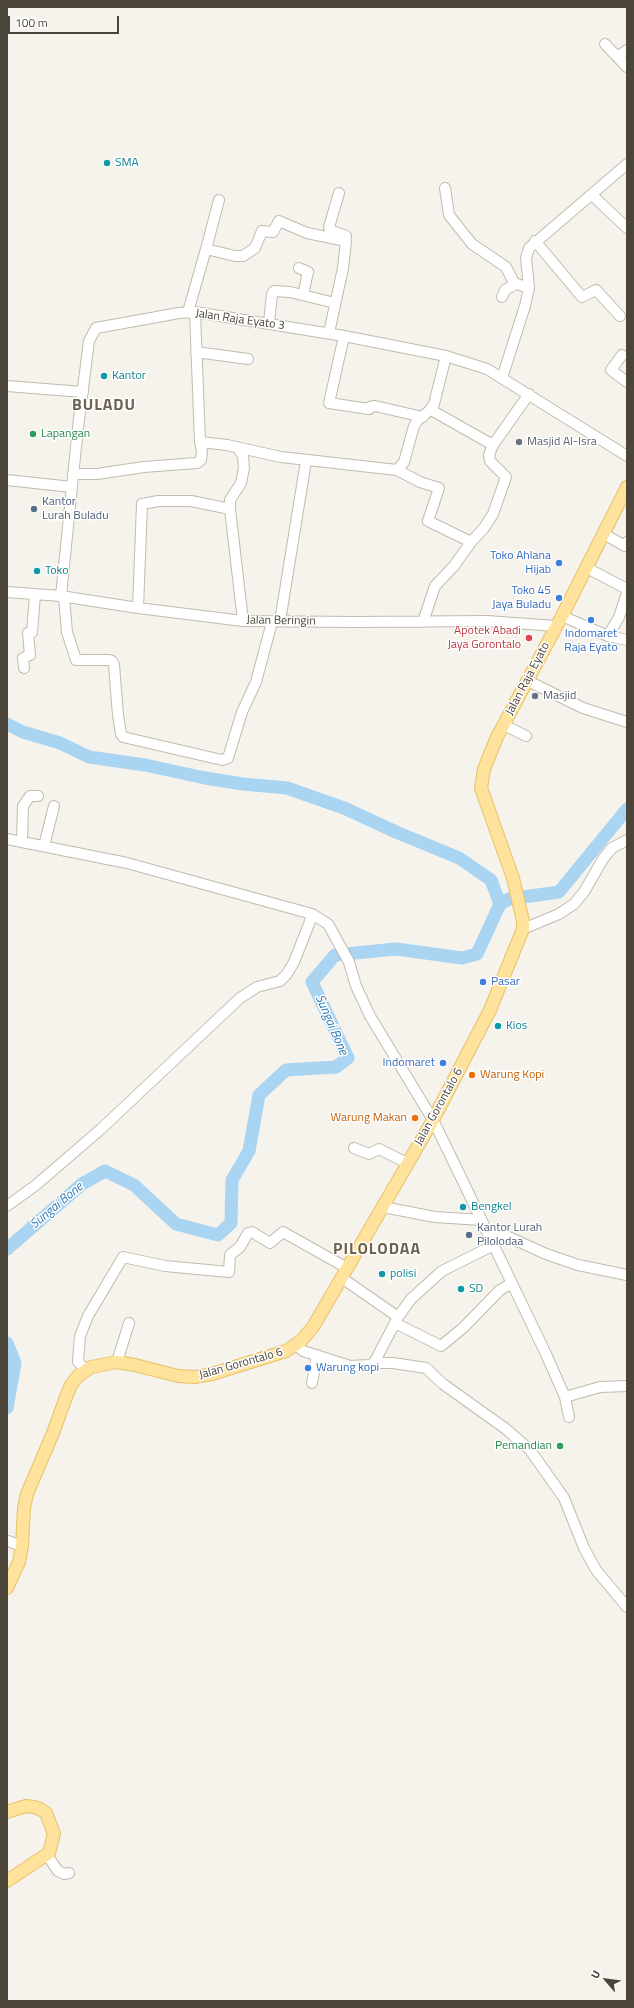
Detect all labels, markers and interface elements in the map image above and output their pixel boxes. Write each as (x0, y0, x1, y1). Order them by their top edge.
scale bar (10, 8, 121, 34)
text: 100 m (15, 13, 48, 32)
place label: SMA (115, 156, 139, 170)
marker: SMA (102, 158, 112, 168)
street label: Jalan Raja Eyato 3 (194, 307, 286, 333)
place label: Kantor (112, 369, 146, 383)
marker: Kantor (99, 371, 109, 381)
district label: BULADU (72, 396, 136, 416)
place label: Lapangan (41, 427, 90, 441)
marker: Lapangan (28, 429, 38, 439)
place label: Masjid Al-Isra (527, 435, 597, 449)
marker: Masjid Al-Isra (514, 437, 524, 447)
place label: Kantor Lurah Buladu (42, 495, 109, 523)
marker: Kantor Lurah Buladu (29, 504, 39, 514)
place label: Toko Ahlana Hijab (490, 549, 551, 577)
marker: Toko Ahlana Hijab (554, 558, 564, 568)
place label: Toko (45, 564, 68, 578)
marker: Toko (32, 566, 42, 576)
place label: Toko 45 Jaya Buladu (492, 584, 551, 612)
marker: Toko 45 Jaya Buladu (554, 593, 564, 603)
street label: Jalan Beringin (246, 613, 316, 629)
marker: Indomaret Raja Eyato (586, 615, 596, 625)
place label: Apotek Abadi Jaya Gorontalo (447, 624, 521, 652)
place label: Indomaret Raja Eyato (564, 627, 618, 655)
marker: Apotek Abadi Jaya Gorontalo (524, 633, 534, 643)
street label: Jalan Raja Eyato (503, 640, 553, 718)
place label: Masjid (543, 689, 576, 703)
marker: Masjid (530, 691, 540, 701)
place label: Pasar (491, 975, 520, 989)
marker: Pasar (478, 977, 488, 987)
water label: Sungai Bone (311, 993, 351, 1057)
place label: Kios (506, 1019, 527, 1033)
marker: Kios (493, 1021, 503, 1031)
place label: Indomaret (383, 1056, 435, 1070)
marker: Indomaret (438, 1058, 448, 1068)
street label: Jalan Gorontalo 6 (412, 1066, 466, 1148)
place label: Warung Kopi (480, 1068, 544, 1082)
marker: Warung Kopi (467, 1070, 477, 1080)
place label: Warung Makan (331, 1111, 407, 1125)
marker: Warung Makan (410, 1113, 420, 1123)
water label: Sungai Bone (27, 1179, 87, 1233)
place label: Bengkel (471, 1200, 511, 1214)
marker: Bengkel (458, 1202, 468, 1212)
place label: Kantor Lurah Pilolodaa (477, 1221, 542, 1249)
marker: Kantor Lurah Pilolodaa (464, 1230, 474, 1240)
district label: PILOLODAA (333, 1240, 421, 1260)
place label: polisi (390, 1267, 416, 1281)
marker: polisi (377, 1269, 387, 1279)
place label: SD (469, 1282, 483, 1296)
marker: SD (456, 1284, 466, 1294)
street label: Jalan Gorontalo 6 (197, 1345, 285, 1383)
place label: Warung kopi (316, 1361, 379, 1375)
marker: Warung kopi (303, 1363, 313, 1373)
place label: Pemandian (495, 1439, 552, 1453)
marker: Pemandian (555, 1441, 565, 1451)
north arrow (586, 1960, 626, 2000)
text: U (587, 1967, 604, 1981)

